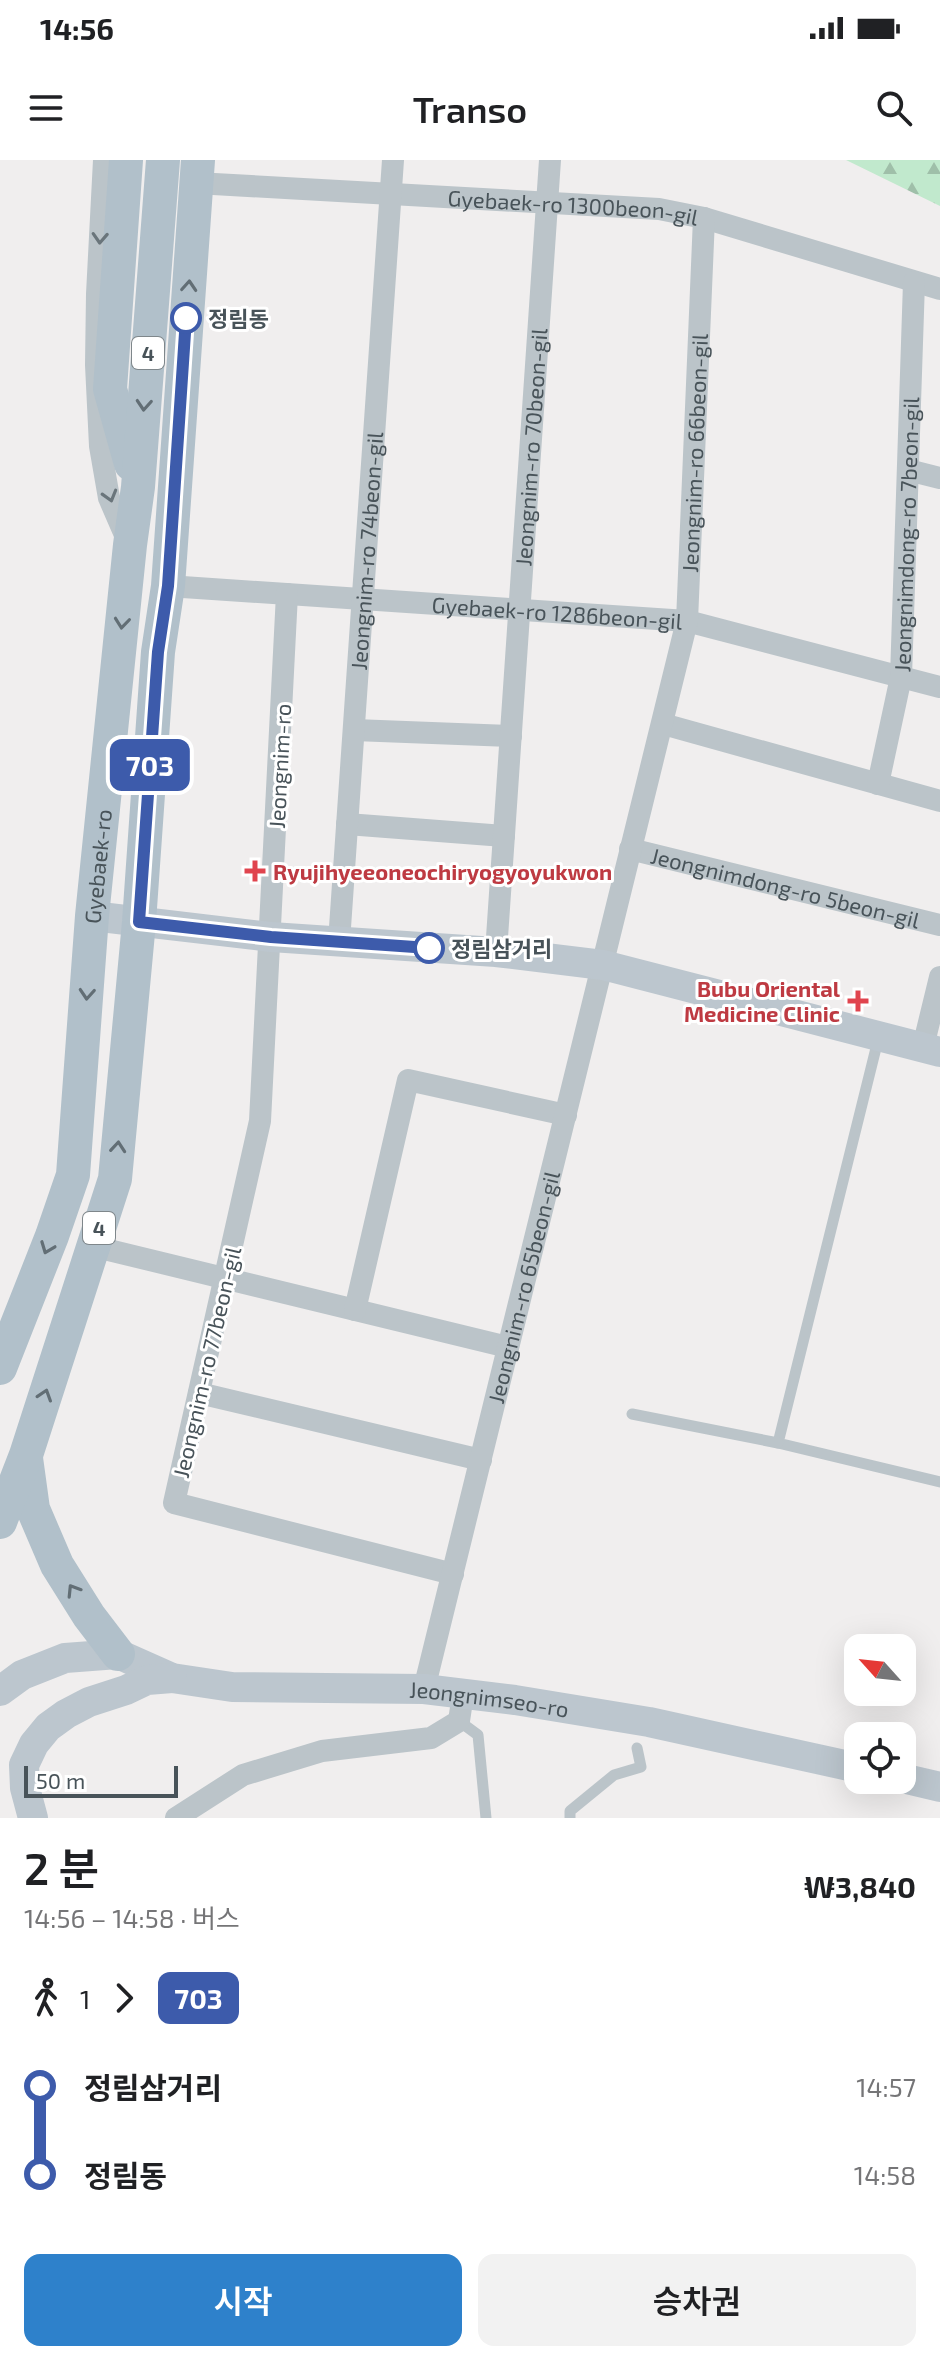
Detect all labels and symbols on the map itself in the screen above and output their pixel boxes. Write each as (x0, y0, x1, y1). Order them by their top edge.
street label: Gyebaek-ro 1300beon-gil (447, 184, 701, 230)
one-way arrow (91, 232, 108, 245)
one-way arrow (180, 279, 197, 292)
marker: 정림동 (171, 303, 201, 333)
place label: 정림동 (208, 305, 269, 331)
street label: Jeongnim-ro 70beon-gil (509, 327, 552, 567)
street label: Jeongnim-ro 66beon-gil (676, 332, 712, 573)
road number: 4 (132, 337, 164, 369)
street label: Jeongnimdong-ro 7beon-gil (888, 396, 923, 673)
one-way arrow (136, 399, 153, 412)
street label: Jeongnim-ro 74beon-gil (345, 430, 387, 671)
one-way arrow (101, 489, 117, 503)
street label: Gyebaek-ro 1286beon-gil (431, 591, 684, 634)
one-way arrow (114, 617, 131, 630)
street label: Jeongnim-ro (263, 703, 295, 829)
line badge: 703 (104, 739, 196, 791)
street label: Gyebaek-ro (78, 808, 116, 925)
street label: Jeongnimdong-ro 5beon-gil (648, 842, 923, 933)
place label: Ryujihyeeoneochiryogyoyukwon (273, 858, 612, 885)
marker: Ryujihyeeoneochiryogyoyukwon (244, 860, 266, 882)
marker: 정림삼거리 (414, 933, 444, 963)
place label: 정림삼거리 (451, 935, 552, 961)
place label: Bubu Oriental Medicine Clinic (684, 975, 841, 1026)
one-way arrow (79, 988, 96, 1001)
marker: Bubu Oriental Medicine Clinic (847, 990, 869, 1012)
one-way arrow (109, 1140, 126, 1153)
street label: Jeongnim-ro 65beon-gil (482, 1168, 564, 1406)
road number: 4 (83, 1212, 115, 1244)
one-way arrow (40, 1240, 57, 1254)
street label: Jeongnim-ro 77beon-gil (167, 1243, 245, 1480)
one-way arrow (36, 1389, 52, 1403)
one-way arrow (67, 1584, 83, 1599)
north arrow (844, 1634, 916, 1706)
street label: Jeongnimseo-ro (409, 1676, 571, 1722)
scale bar (24, 1762, 178, 1798)

